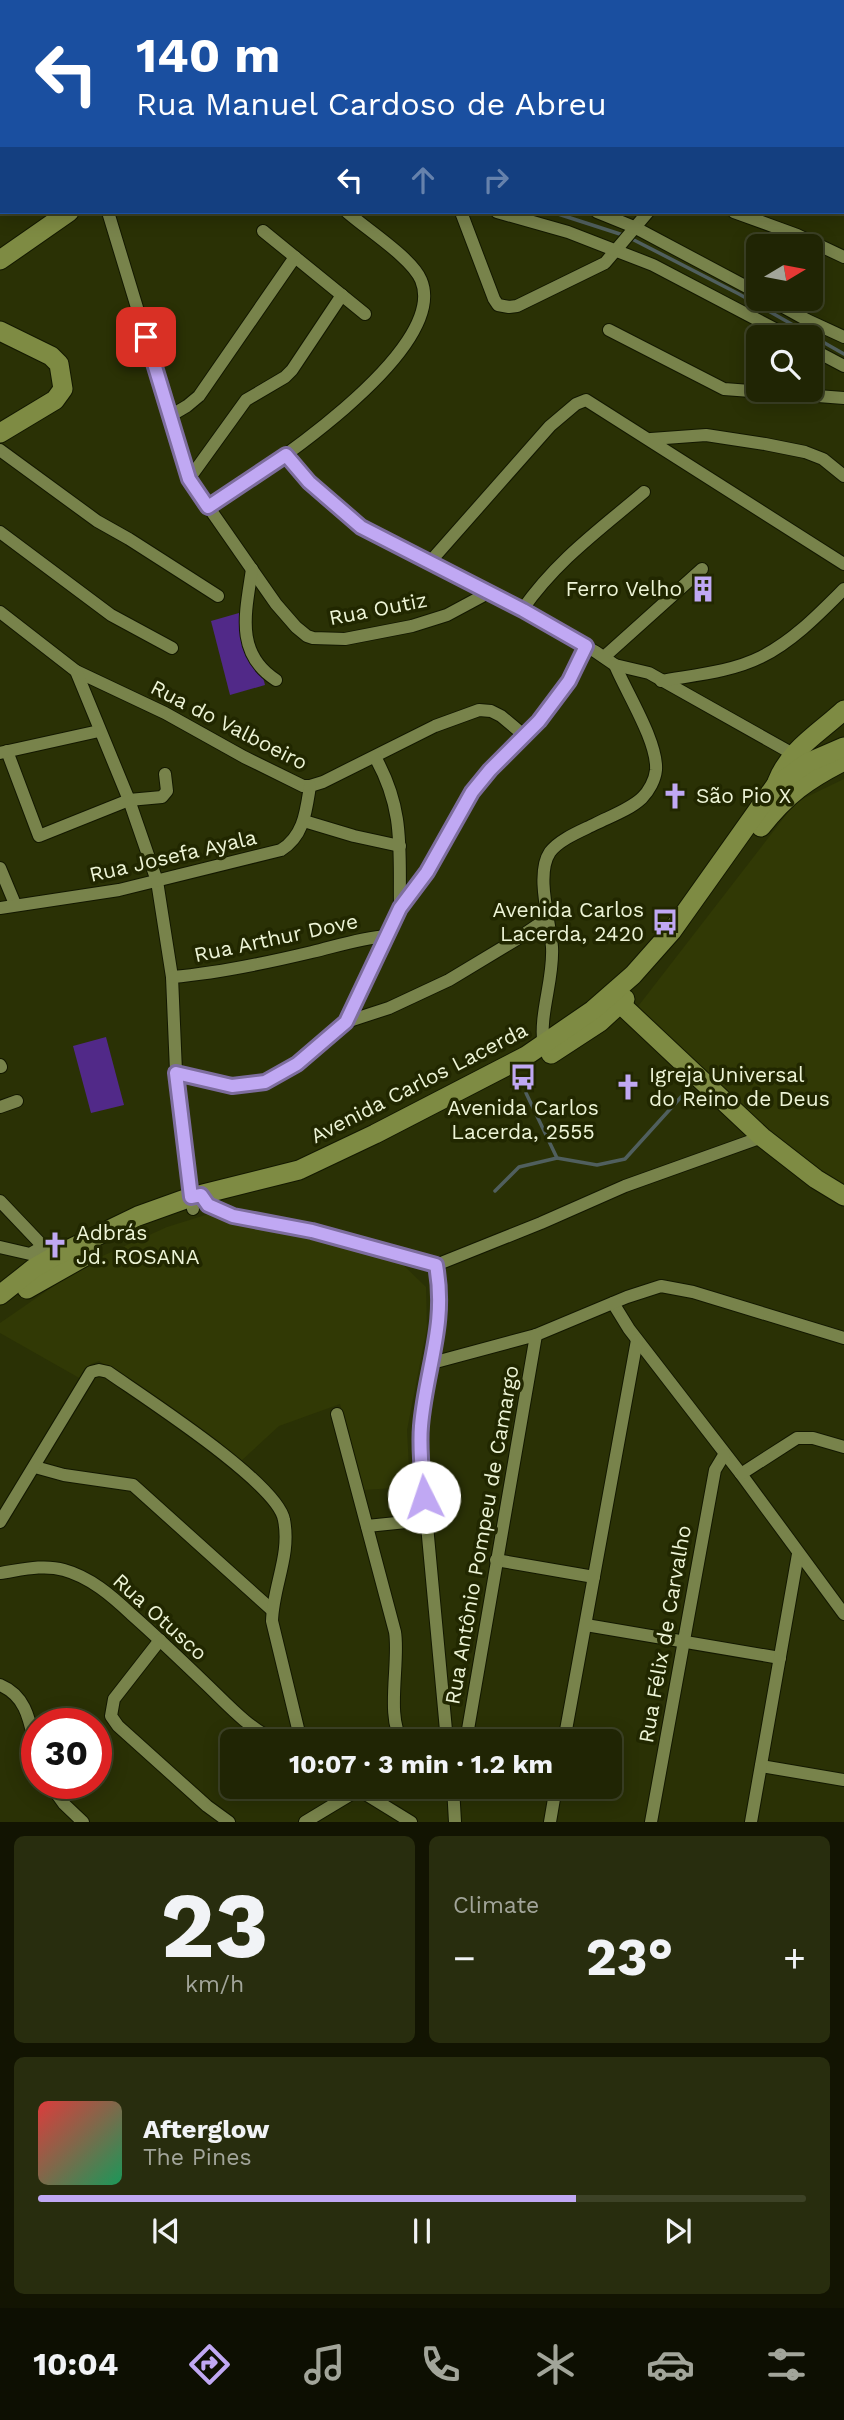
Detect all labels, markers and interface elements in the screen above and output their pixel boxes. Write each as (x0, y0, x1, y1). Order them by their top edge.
text: 140 m (136, 26, 280, 84)
icon: left (21, 28, 112, 119)
text: Rua Manuel Cardoso de Abreu (136, 85, 607, 123)
icon: left (331, 161, 369, 199)
icon: ahead (404, 161, 442, 199)
icon: right (477, 161, 515, 199)
north arrow (746, 234, 822, 312)
map controls (746, 234, 823, 402)
pin (116, 307, 176, 367)
icon: arrive (127, 318, 165, 356)
button: search (746, 325, 823, 402)
building icon: Ferro Velho (688, 574, 718, 604)
place label: Ferro Velho (566, 576, 682, 601)
street label: Rua Outiz (327, 587, 429, 630)
street label: Rua do Valboeiro (147, 674, 312, 775)
church icon: São Pio X (660, 781, 690, 811)
place label: São Pio X (696, 783, 791, 808)
street label: Rua Josefa Ayala (87, 824, 259, 887)
place label: Avenida Carlos Lacerda, 2420 (493, 897, 644, 946)
bus stop icon: Avenida Carlos Lacerda, 2420 (650, 907, 680, 937)
street label: Rua Arthur Dove (192, 908, 360, 967)
street label: Avenida Carlos Lacerda (306, 1017, 532, 1148)
bus stop icon: Avenida Carlos Lacerda, 2555 (508, 1062, 538, 1092)
place label: Igreja Universal do Reino de Deus (649, 1062, 830, 1111)
church icon: Igreja Universal do Reino de Deus (613, 1072, 643, 1102)
place label: Avenida Carlos Lacerda, 2555 (447, 1095, 599, 1144)
place label: Adbrás Jd. ROSANA (76, 1220, 200, 1269)
church icon: Adbrás Jd. ROSANA (40, 1230, 70, 1260)
street label: Rua Antônio Pompeu de Camargo (439, 1363, 524, 1706)
position arrow (387, 1460, 461, 1534)
street label: Rua Félix de Carvalho (633, 1523, 696, 1745)
street label: Rua Otusco (108, 1568, 213, 1665)
speed limit sign: 30 (21, 1708, 112, 1799)
text: 10:07 · 3 min · 1.2 km (289, 1749, 553, 1779)
text: 23 (160, 1872, 269, 1979)
text: Climate (453, 1892, 539, 1919)
text: 23° (586, 1927, 673, 1988)
text: − (453, 1936, 476, 1980)
text: + (783, 1936, 806, 1980)
text: km/h (185, 1971, 244, 1998)
text: Afterglow (143, 2114, 269, 2144)
text: The Pines (143, 2144, 252, 2171)
icon: previous (147, 2212, 185, 2250)
icon: pause (403, 2212, 441, 2250)
icon: next (659, 2212, 697, 2250)
icon: directions (185, 2340, 234, 2389)
icon: music (300, 2340, 349, 2389)
icon: phone (416, 2340, 465, 2389)
icon: climate (531, 2340, 580, 2389)
icon: car (646, 2340, 695, 2389)
icon: filters (762, 2340, 811, 2389)
text: 10:04 (33, 2345, 119, 2383)

